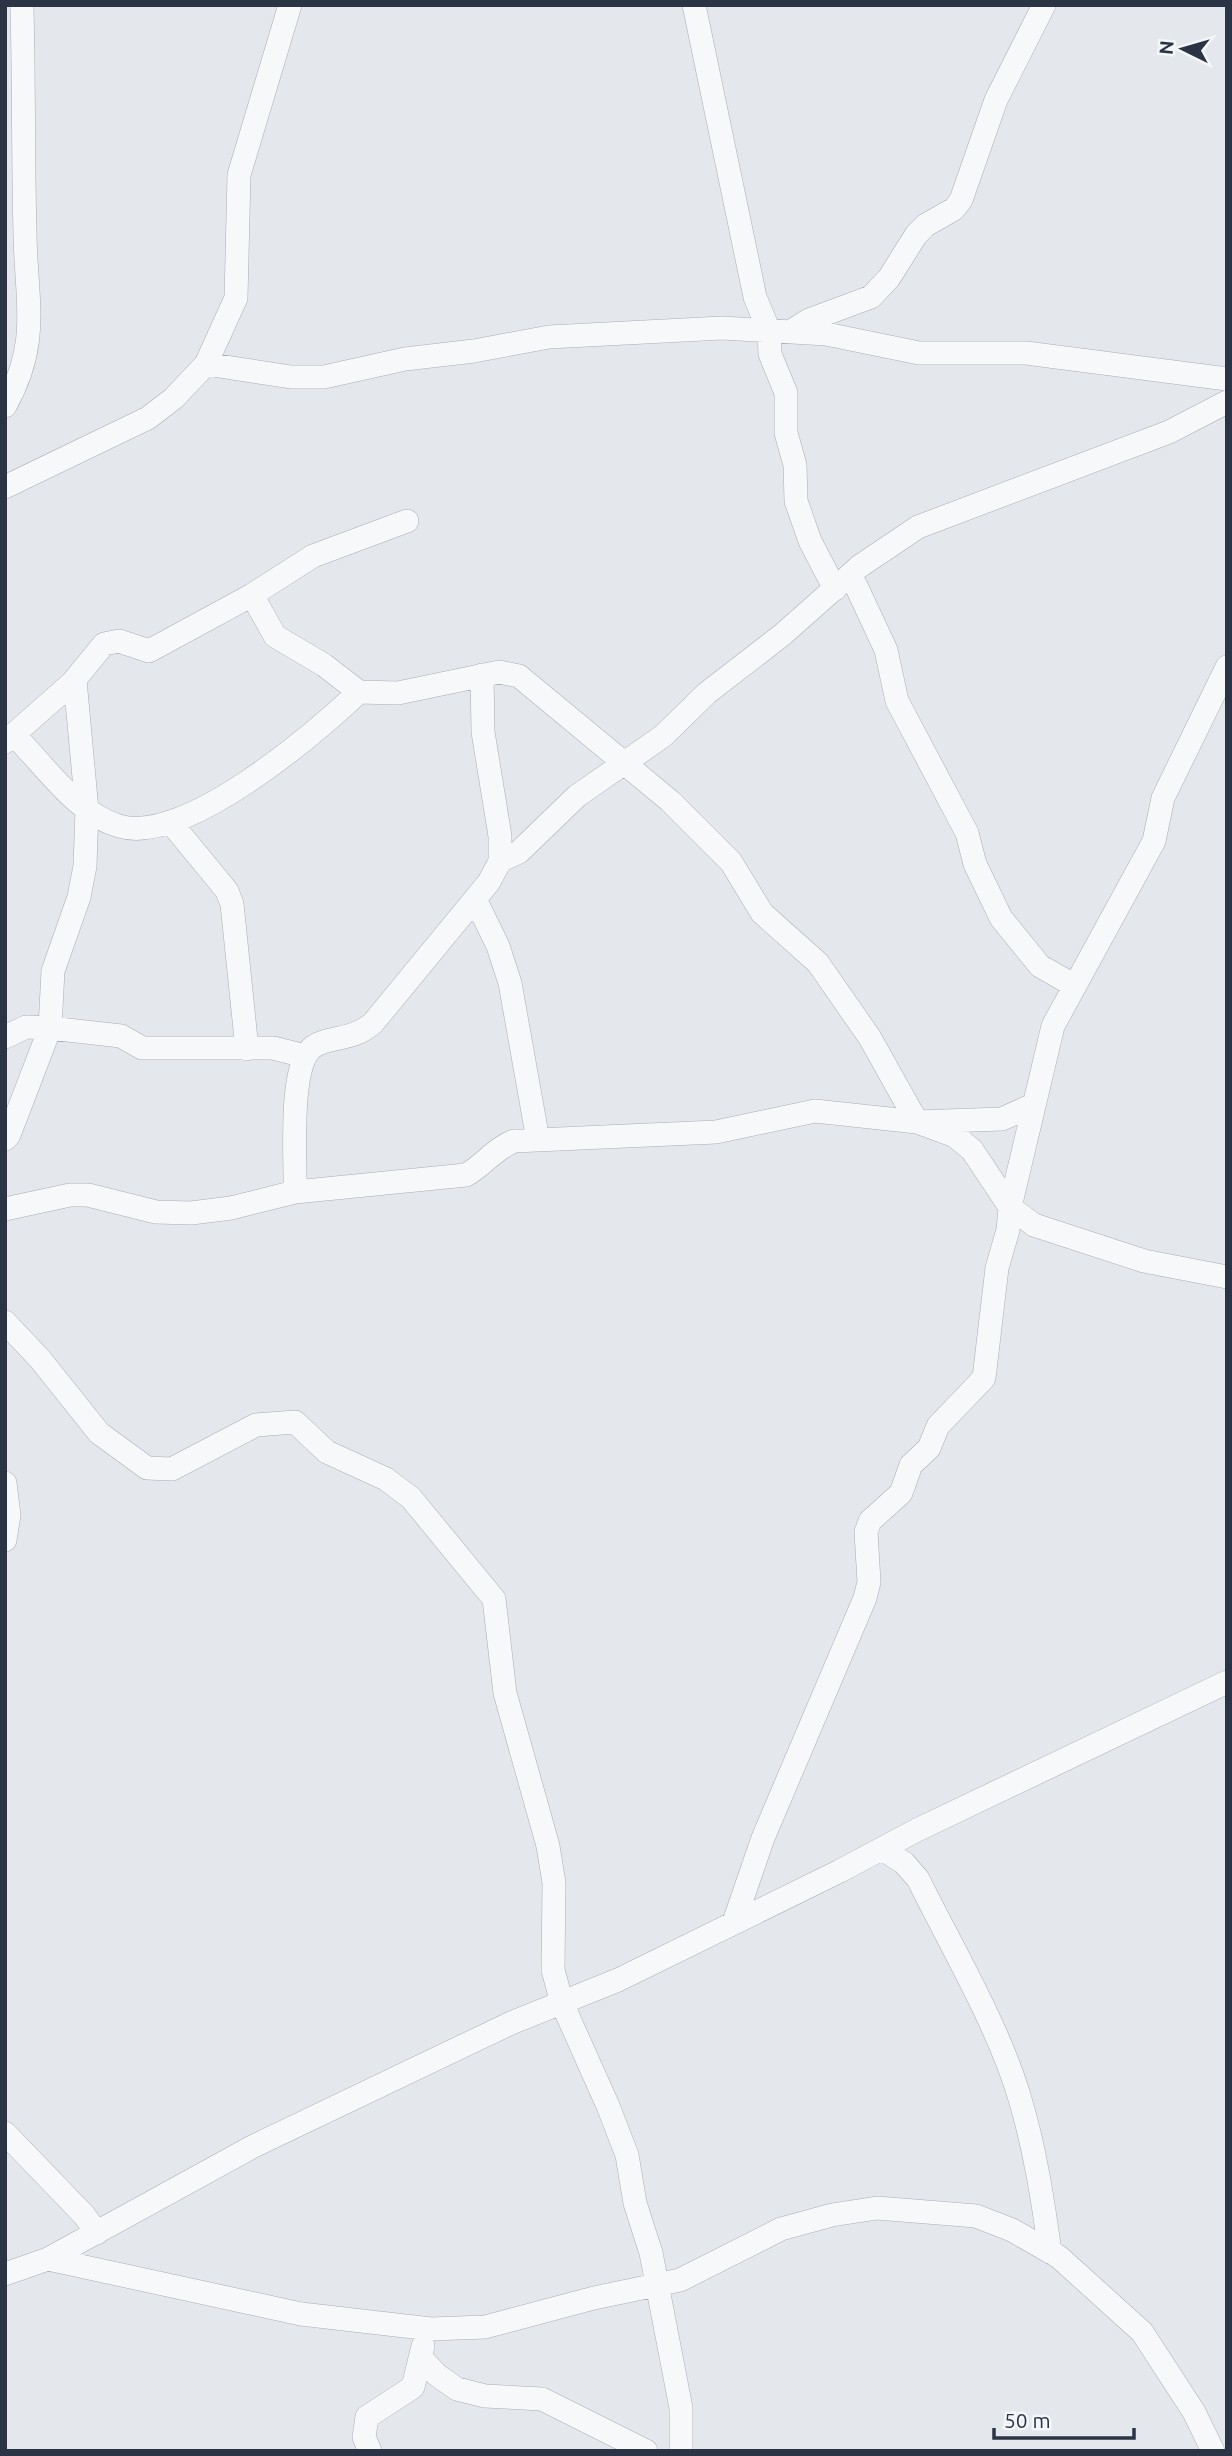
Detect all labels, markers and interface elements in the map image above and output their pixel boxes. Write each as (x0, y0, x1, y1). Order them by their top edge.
north arrow (1148, 14, 1218, 84)
text: N (1154, 39, 1178, 56)
scale bar (994, 2396, 1134, 2440)
text: 50 m (1004, 2408, 1051, 2432)

